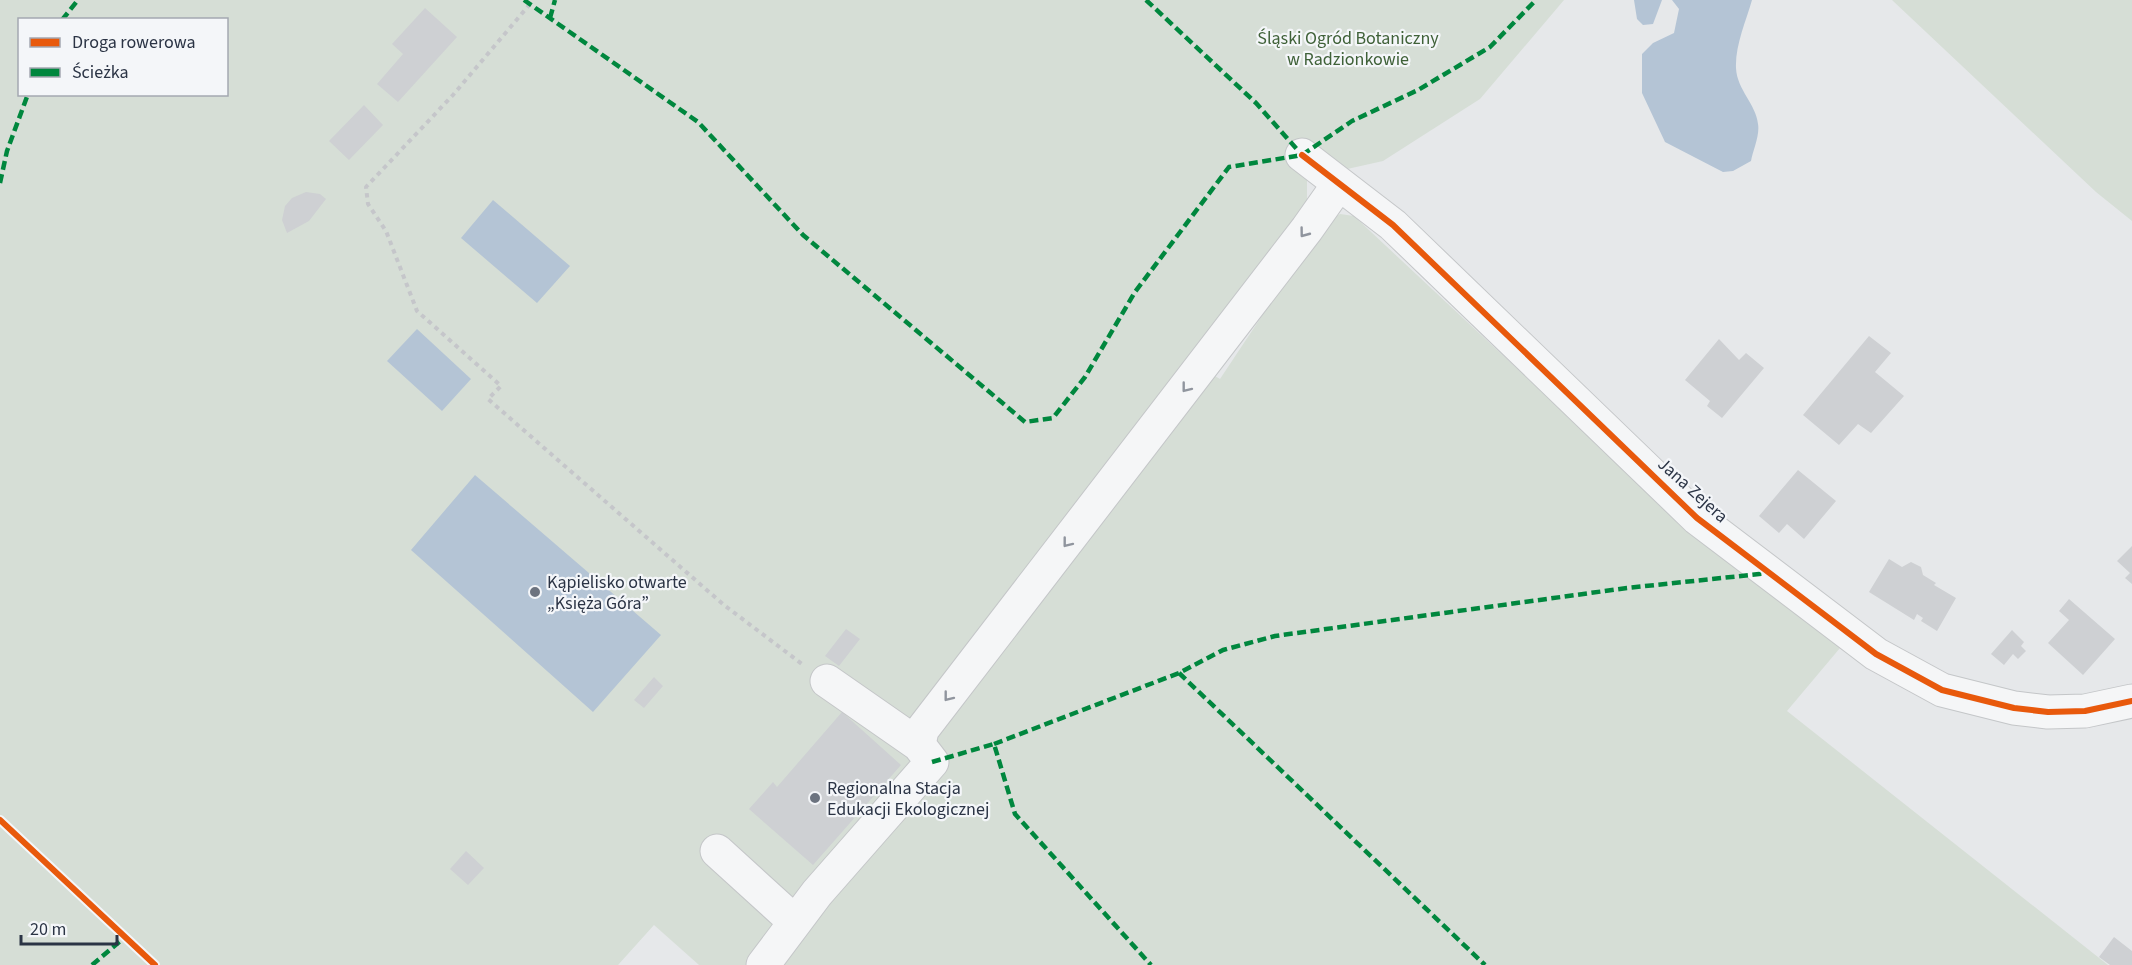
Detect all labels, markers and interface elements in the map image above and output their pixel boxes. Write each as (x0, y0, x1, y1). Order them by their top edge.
legend (18, 18, 228, 96)
park label: Śląski Ogród Botaniczny w Radzionkowie (1257, 26, 1439, 72)
text: Droga rowerowa (72, 30, 196, 55)
text: Ścieżka (72, 60, 129, 85)
one-way arrow (1300, 227, 1311, 238)
one-way arrow (1182, 381, 1193, 392)
street label: Jana Zejera (1652, 452, 1733, 529)
one-way arrow (1063, 536, 1074, 547)
place label: Kąpielisko otwarte „Księża Góra” (547, 570, 687, 616)
marker: Kąpielisko otwarte „Księża Góra” (528, 585, 542, 599)
one-way arrow (944, 690, 955, 701)
place label: Regionalna Stacja Edukacji Ekologicznej (827, 776, 989, 822)
marker: Regionalna Stacja Edukacji Ekologicznej (808, 791, 822, 805)
scale bar (21, 908, 117, 946)
text: 20 m (30, 917, 66, 942)

